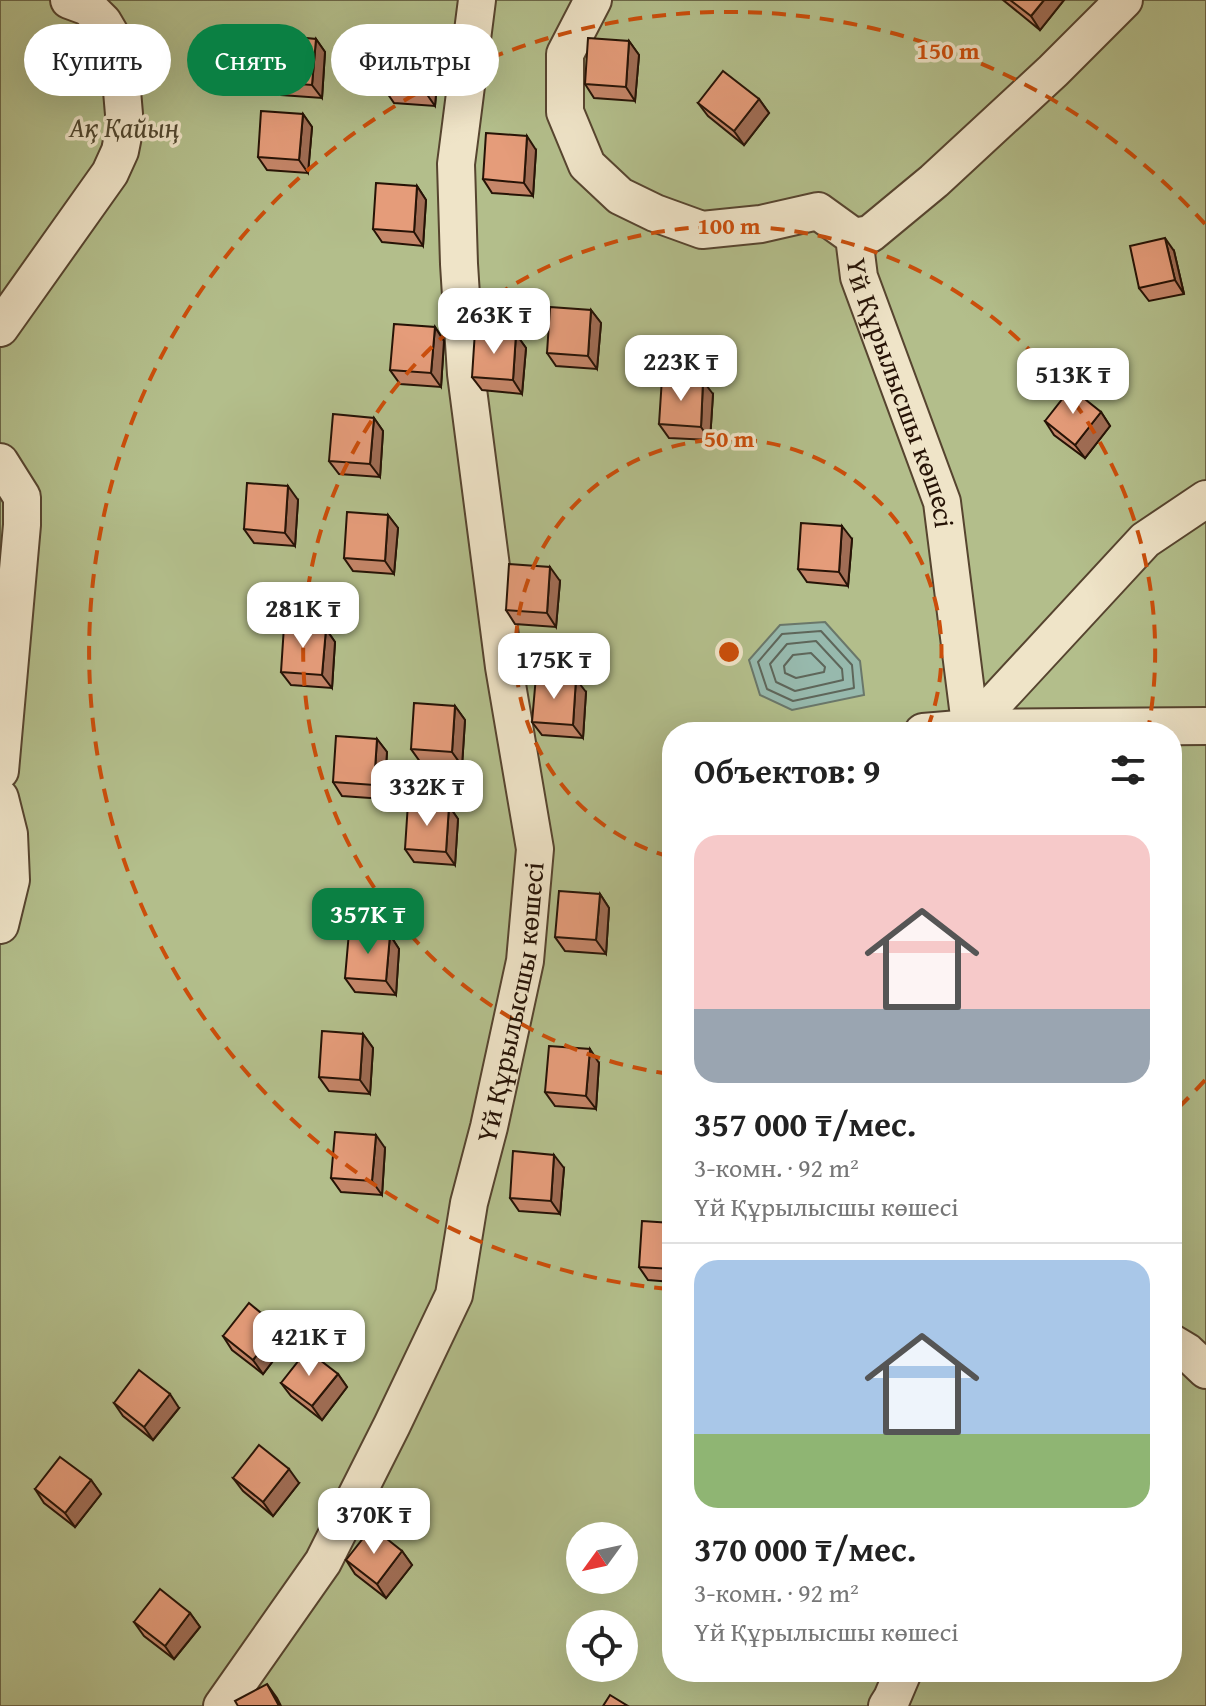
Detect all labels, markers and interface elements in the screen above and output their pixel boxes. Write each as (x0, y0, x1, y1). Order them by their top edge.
chip: Купить (24, 24, 171, 96)
chip: Снять (187, 24, 315, 96)
chip: Фильтры (331, 24, 499, 96)
text: 150 m (916, 33, 980, 68)
park label: Ақ Қайың (68, 106, 179, 147)
text: 100 m (697, 208, 761, 243)
street label: Үй Құрылысшы көшесі (837, 255, 966, 530)
pin: 263K ₸ (429, 288, 559, 356)
text: 263K ₸ (456, 294, 532, 333)
pin: 223K ₸ (616, 335, 746, 403)
text: 223K ₸ (643, 341, 719, 380)
pin: 513K ₸ (1008, 348, 1138, 416)
text: 513K ₸ (1035, 354, 1111, 393)
text: 50 m (704, 421, 755, 456)
pin: 281K ₸ (238, 582, 368, 650)
text: 281K ₸ (265, 588, 341, 627)
pin: 175K ₸ (489, 633, 619, 701)
centre of rings (715, 638, 743, 666)
text: 175K ₸ (516, 639, 592, 678)
text: Объектов: 9 (694, 746, 880, 795)
icon: filters (1106, 748, 1150, 792)
pin: 332K ₸ (362, 760, 492, 828)
text: 332K ₸ (389, 766, 465, 805)
street label: Үй Құрылысшы көшесі (465, 860, 554, 1147)
icon: home (850, 887, 994, 1031)
pin: 357K ₸ (303, 888, 433, 956)
text: 357K ₸ (330, 894, 406, 933)
text: 357 000 ₸/мес. (694, 1099, 916, 1148)
text: 3-комн. · 92 m² (694, 1148, 859, 1187)
text: Үй Құрылысшы көшесі (694, 1187, 958, 1226)
pin: 421K ₸ (244, 1310, 374, 1378)
icon: home (850, 1312, 994, 1456)
text: 421K ₸ (271, 1316, 347, 1355)
pin: 370K ₸ (309, 1488, 439, 1556)
text: 370K ₸ (336, 1494, 412, 1533)
north arrow (566, 1522, 638, 1594)
map controls (566, 1522, 638, 1682)
text: 370 000 ₸/мес. (694, 1524, 916, 1573)
text: 3-комн. · 92 m² (694, 1573, 859, 1612)
button: locate (566, 1610, 638, 1682)
text: Үй Құрылысшы көшесі (694, 1612, 958, 1651)

